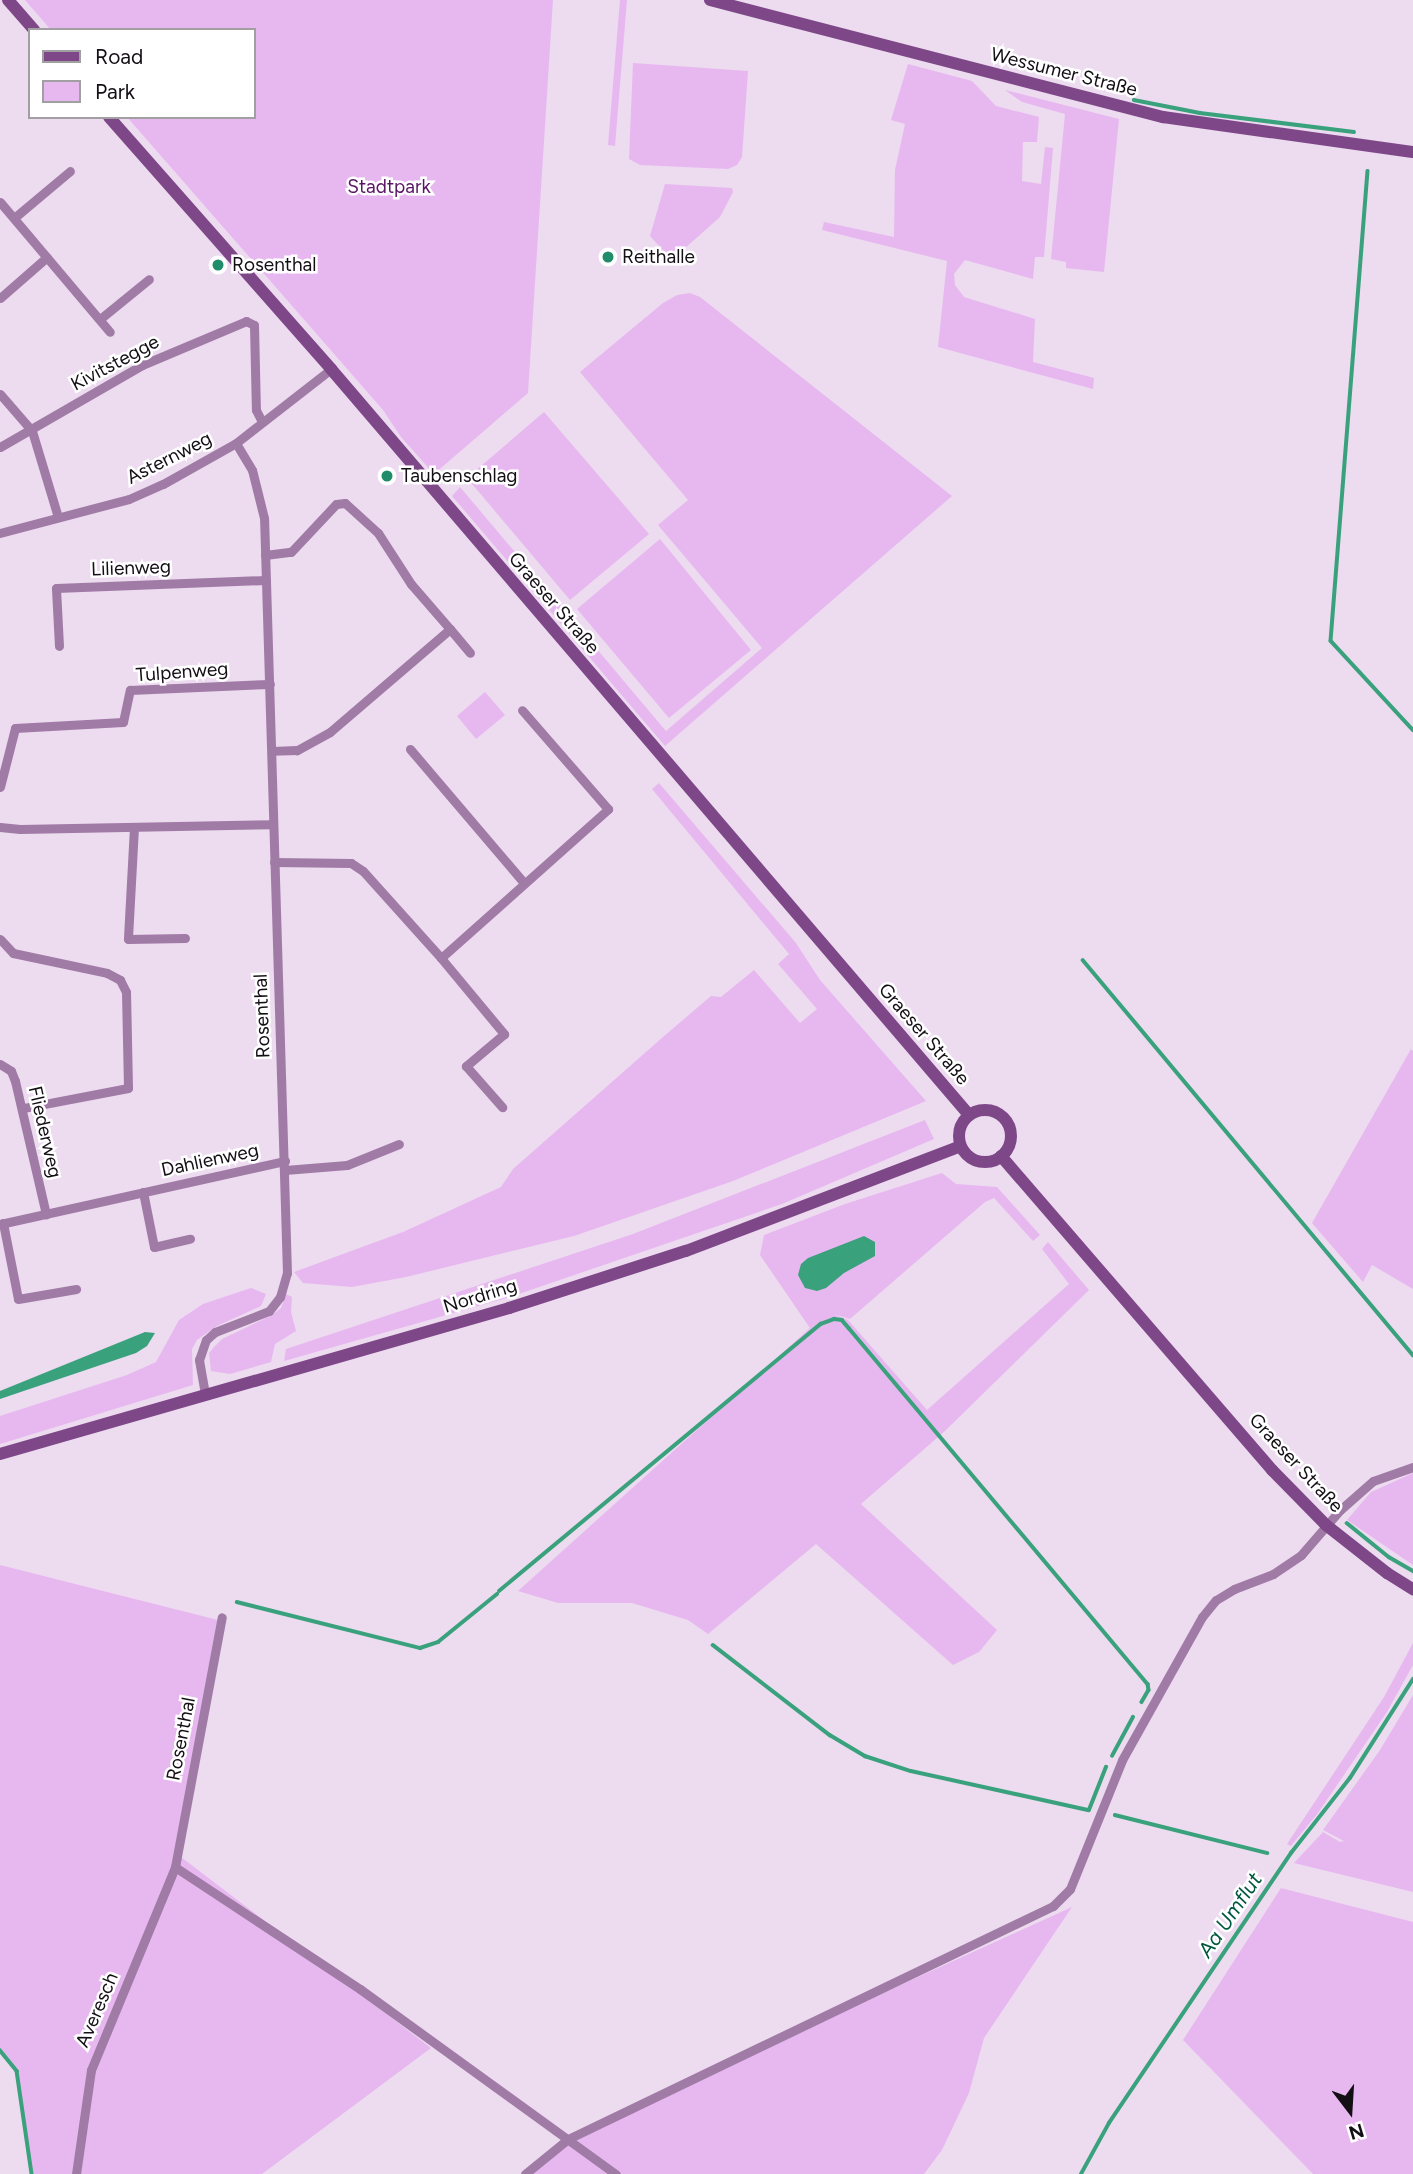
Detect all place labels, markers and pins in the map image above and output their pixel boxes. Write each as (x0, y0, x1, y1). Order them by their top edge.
place label: Reithalle (622, 246, 695, 268)
marker: Reithalle (600, 249, 616, 265)
place label: Rosenthal (232, 254, 316, 276)
marker: Rosenthal (210, 257, 226, 273)
place label: Taubenschlag (401, 465, 517, 487)
marker: Taubenschlag (379, 468, 395, 484)

